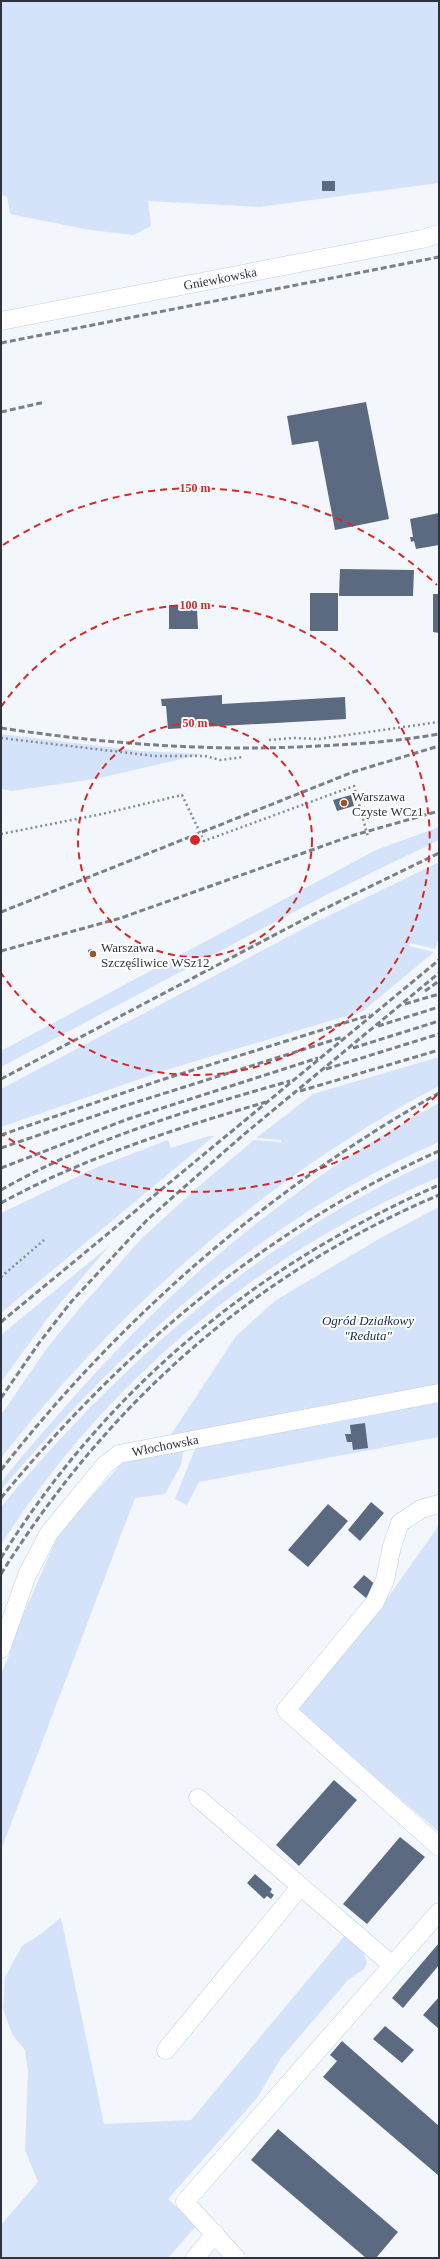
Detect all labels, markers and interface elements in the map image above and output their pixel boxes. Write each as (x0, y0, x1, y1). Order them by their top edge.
street label: Gniewkowska (182, 264, 258, 293)
text: 150 m (180, 481, 211, 495)
text: 100 m (180, 598, 211, 612)
text: 50 m (183, 716, 208, 730)
place label: Warszawa Czyste WCz1 (352, 789, 424, 819)
marker: Warszawa Czyste WCz1 (339, 798, 349, 808)
centre of rings (188, 833, 202, 847)
place label: Warszawa Szczęśliwice WSz12 (101, 940, 209, 970)
marker: Warszawa Szczęśliwice WSz12 (88, 949, 98, 959)
park label: Ogród Działkowy "Reduta" (322, 1313, 414, 1343)
street label: Włochowska (130, 1432, 200, 1459)

